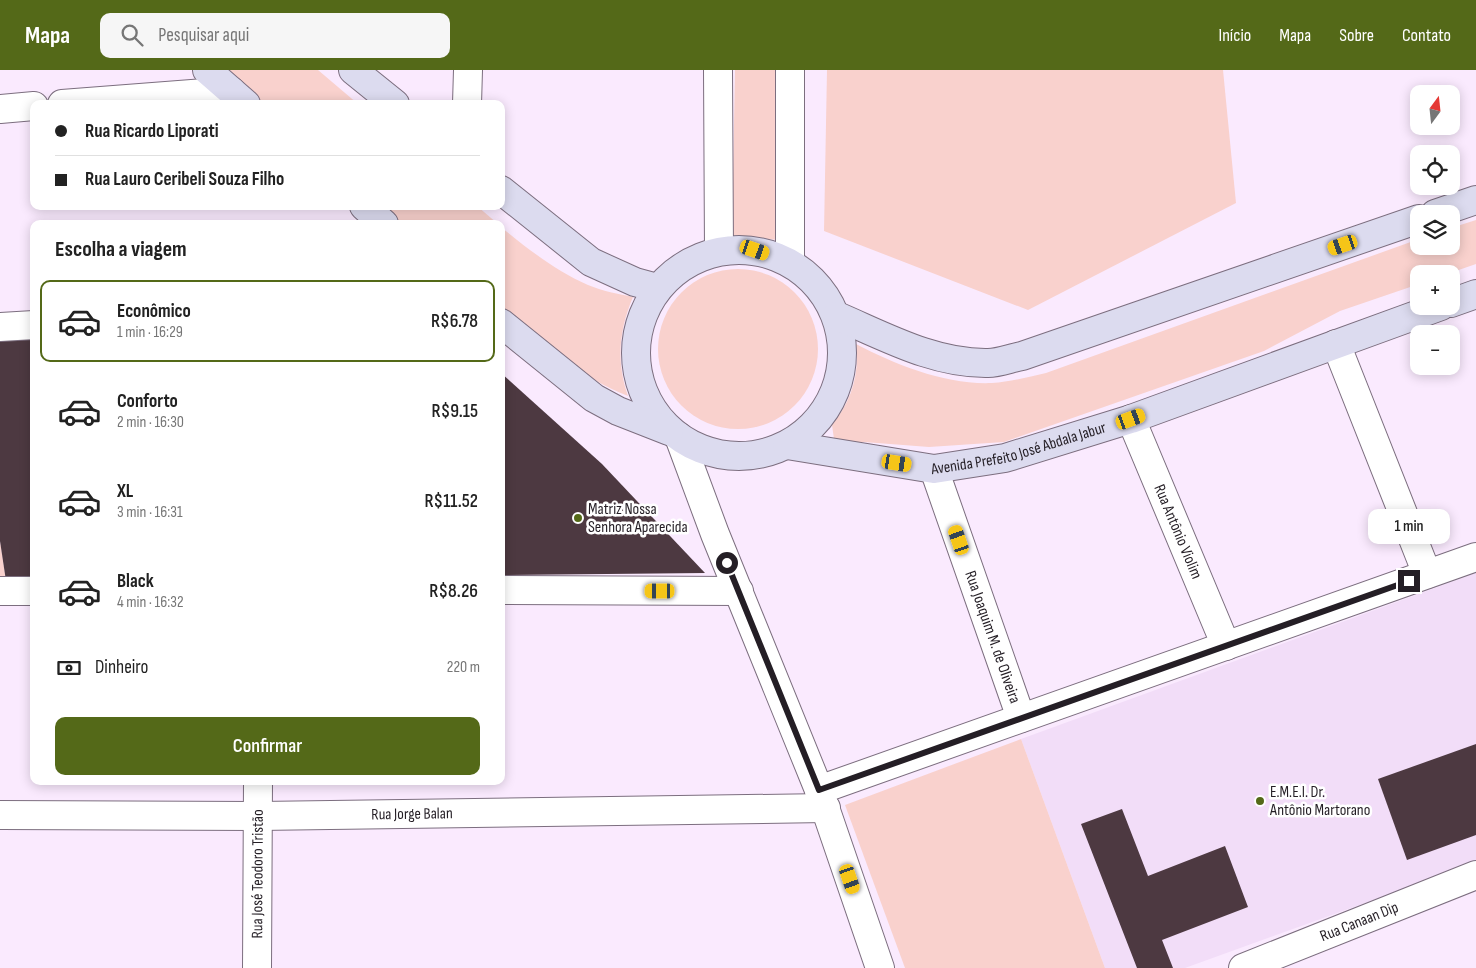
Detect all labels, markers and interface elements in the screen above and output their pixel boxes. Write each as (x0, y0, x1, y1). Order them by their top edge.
search box (100, 13, 450, 58)
text: Mapa (25, 21, 70, 50)
icon: search (118, 21, 146, 49)
text: Pesquisar aqui (158, 24, 249, 47)
text: Início (1219, 25, 1251, 46)
text: Mapa (1279, 25, 1311, 46)
text: Sobre (1339, 25, 1374, 46)
text: Contato (1402, 25, 1451, 46)
north arrow (1410, 85, 1460, 135)
map controls (1410, 85, 1460, 375)
text: Rua Ricardo Liporati (85, 120, 219, 143)
button: locate (1410, 145, 1460, 195)
text: Rua Lauro Ceribeli Souza Filho (85, 168, 284, 191)
button: layers (1410, 205, 1460, 255)
car (1326, 233, 1359, 257)
text: Escolha a viagem (55, 236, 187, 263)
car (738, 238, 771, 262)
button: + (1410, 265, 1460, 315)
icon: car (57, 299, 102, 344)
text: Econômico (117, 300, 191, 323)
text: R$6.78 (431, 310, 478, 333)
text: 1 min · 16:29 (117, 323, 183, 342)
button: − (1410, 325, 1460, 375)
icon: car (57, 389, 102, 434)
text: Conforto (117, 390, 178, 413)
text: R$9.15 (432, 400, 478, 423)
car (1114, 407, 1147, 431)
text: 2 min · 16:30 (117, 413, 184, 432)
street label: Avenida Prefeito José Abdala Jabur (929, 418, 1109, 479)
car (881, 453, 912, 473)
icon: car (57, 479, 102, 524)
text: XL (117, 480, 133, 503)
street label: Rua Antônio Violim (1150, 481, 1206, 582)
text: R$11.52 (424, 490, 478, 513)
place label: Matriz Nossa Senhora Aparecida (588, 500, 688, 537)
text: 3 min · 16:31 (117, 503, 183, 522)
callout: 1 min (1368, 508, 1450, 544)
marker: Matriz Nossa Senhora Aparecida (572, 512, 584, 524)
text: 1 min (1394, 517, 1424, 536)
car (947, 523, 970, 557)
route start (716, 552, 738, 574)
street label: Rua Joaquim M. de Oliveira (961, 568, 1025, 706)
icon: car (57, 569, 102, 614)
text: Black (117, 570, 154, 593)
route end (1398, 570, 1420, 592)
text: R$8.26 (429, 580, 478, 603)
car (645, 584, 675, 599)
text: 4 min · 16:32 (117, 593, 184, 612)
icon: cash (55, 654, 83, 682)
text: Dinheiro (95, 656, 148, 679)
text: 220 m (447, 658, 480, 677)
button: Confirmar (55, 717, 480, 775)
place label: E.M.E.I. Dr. Antônio Martorano (1269, 783, 1370, 820)
marker: E.M.E.I. Dr. Antônio Martorano (1254, 795, 1266, 807)
street label: Rua Jorge Balan (371, 804, 453, 824)
street label: Rua José Teodoro Tristão (248, 809, 267, 939)
car (838, 862, 861, 896)
street label: Rua Canaan Dip (1317, 898, 1401, 946)

